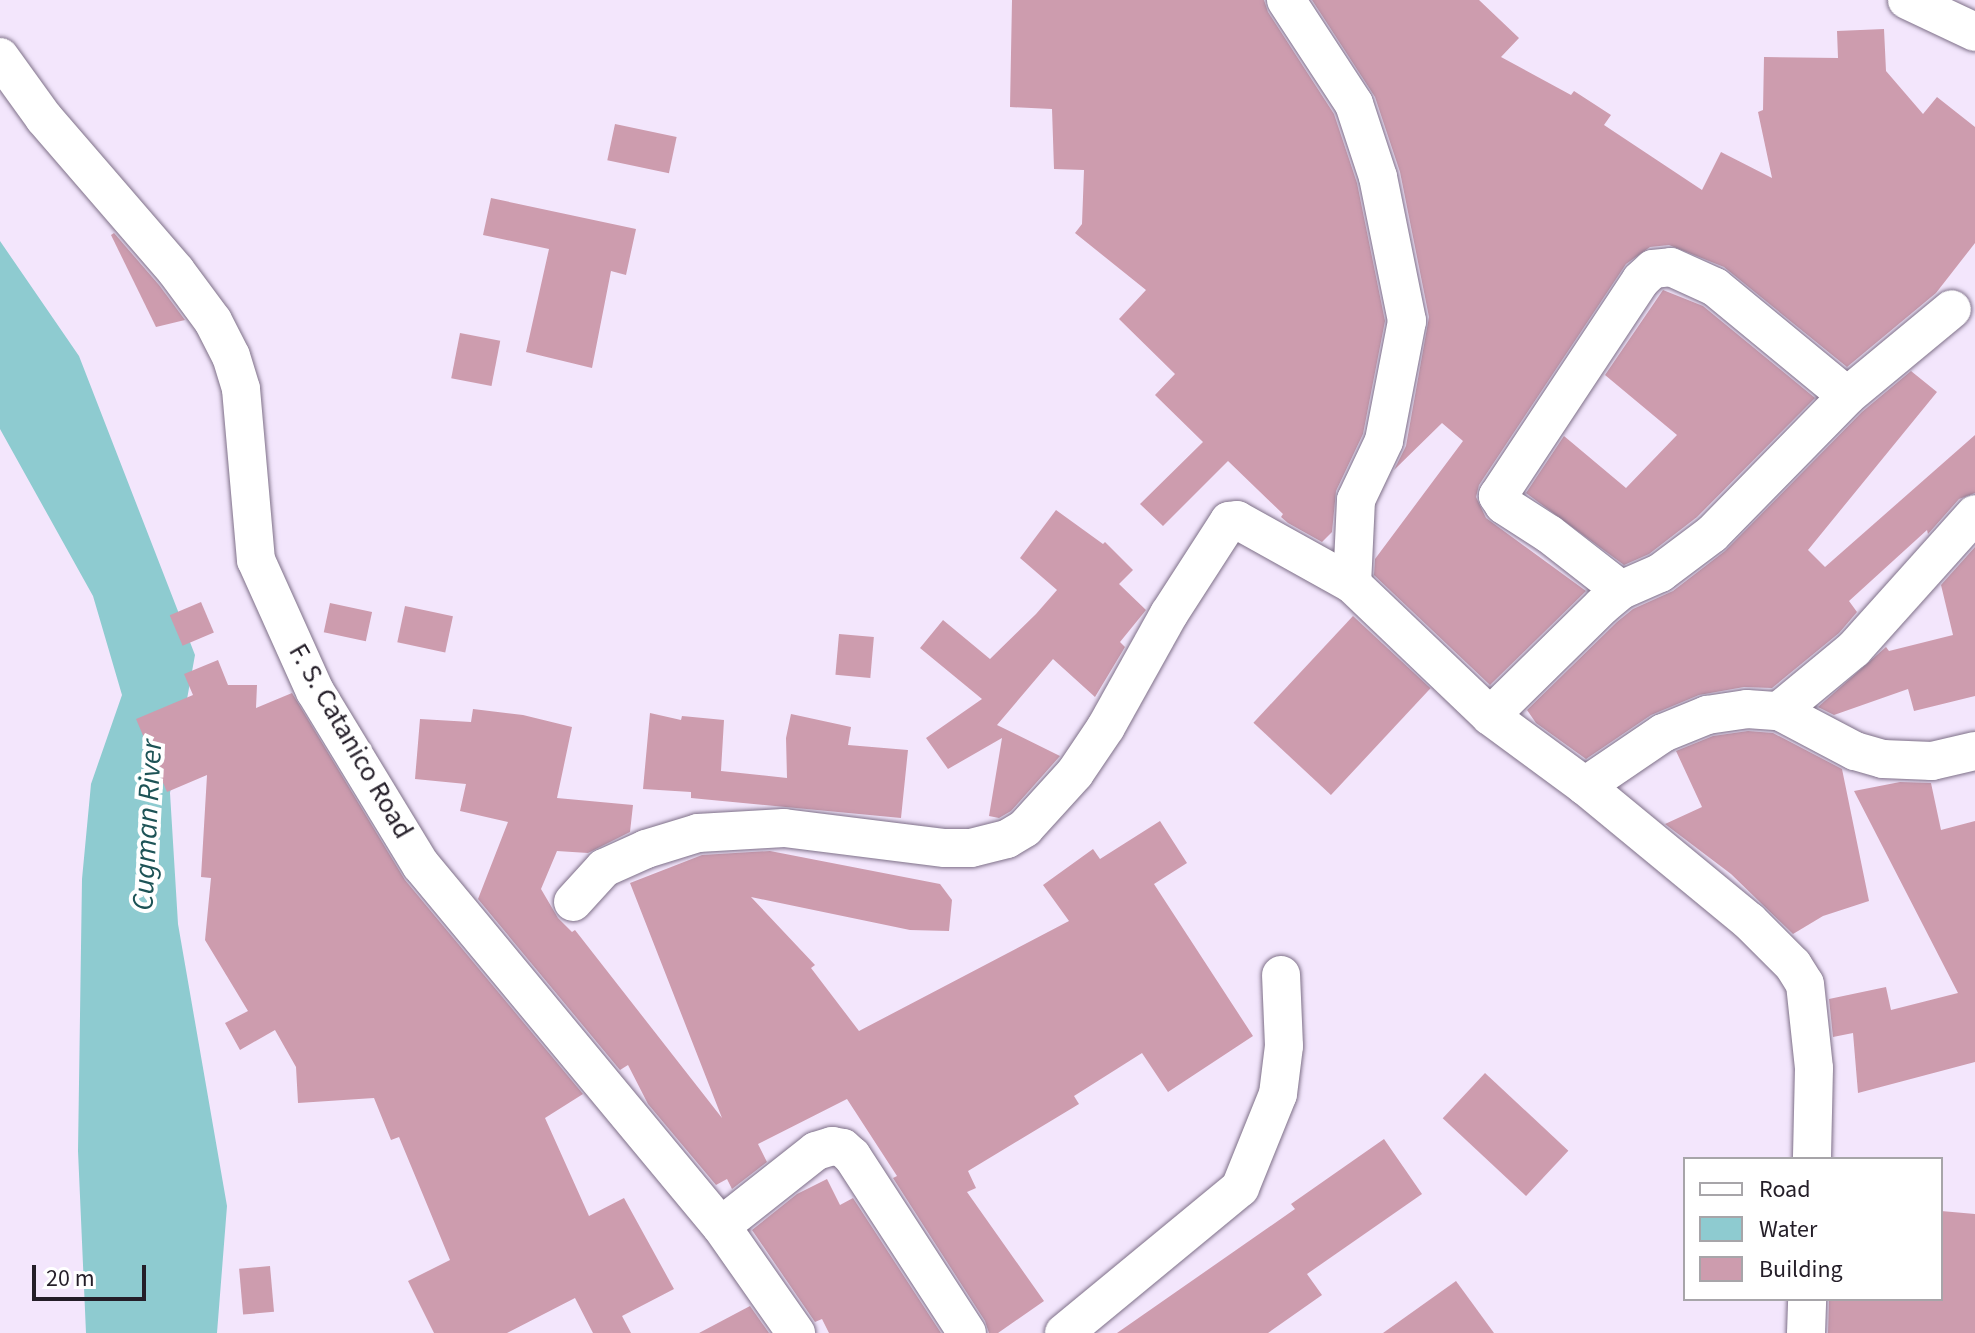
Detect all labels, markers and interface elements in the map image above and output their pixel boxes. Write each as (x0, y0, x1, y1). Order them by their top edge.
street label: F. S. Catanico Road (281, 637, 421, 845)
water label: Cugman River (126, 739, 170, 911)
legend (1683, 1157, 1943, 1301)
text: Road (1759, 1172, 1811, 1207)
text: Water (1759, 1212, 1817, 1247)
scale bar (36, 1249, 150, 1299)
text: Building (1759, 1252, 1843, 1287)
text: 20 m (46, 1261, 95, 1296)

